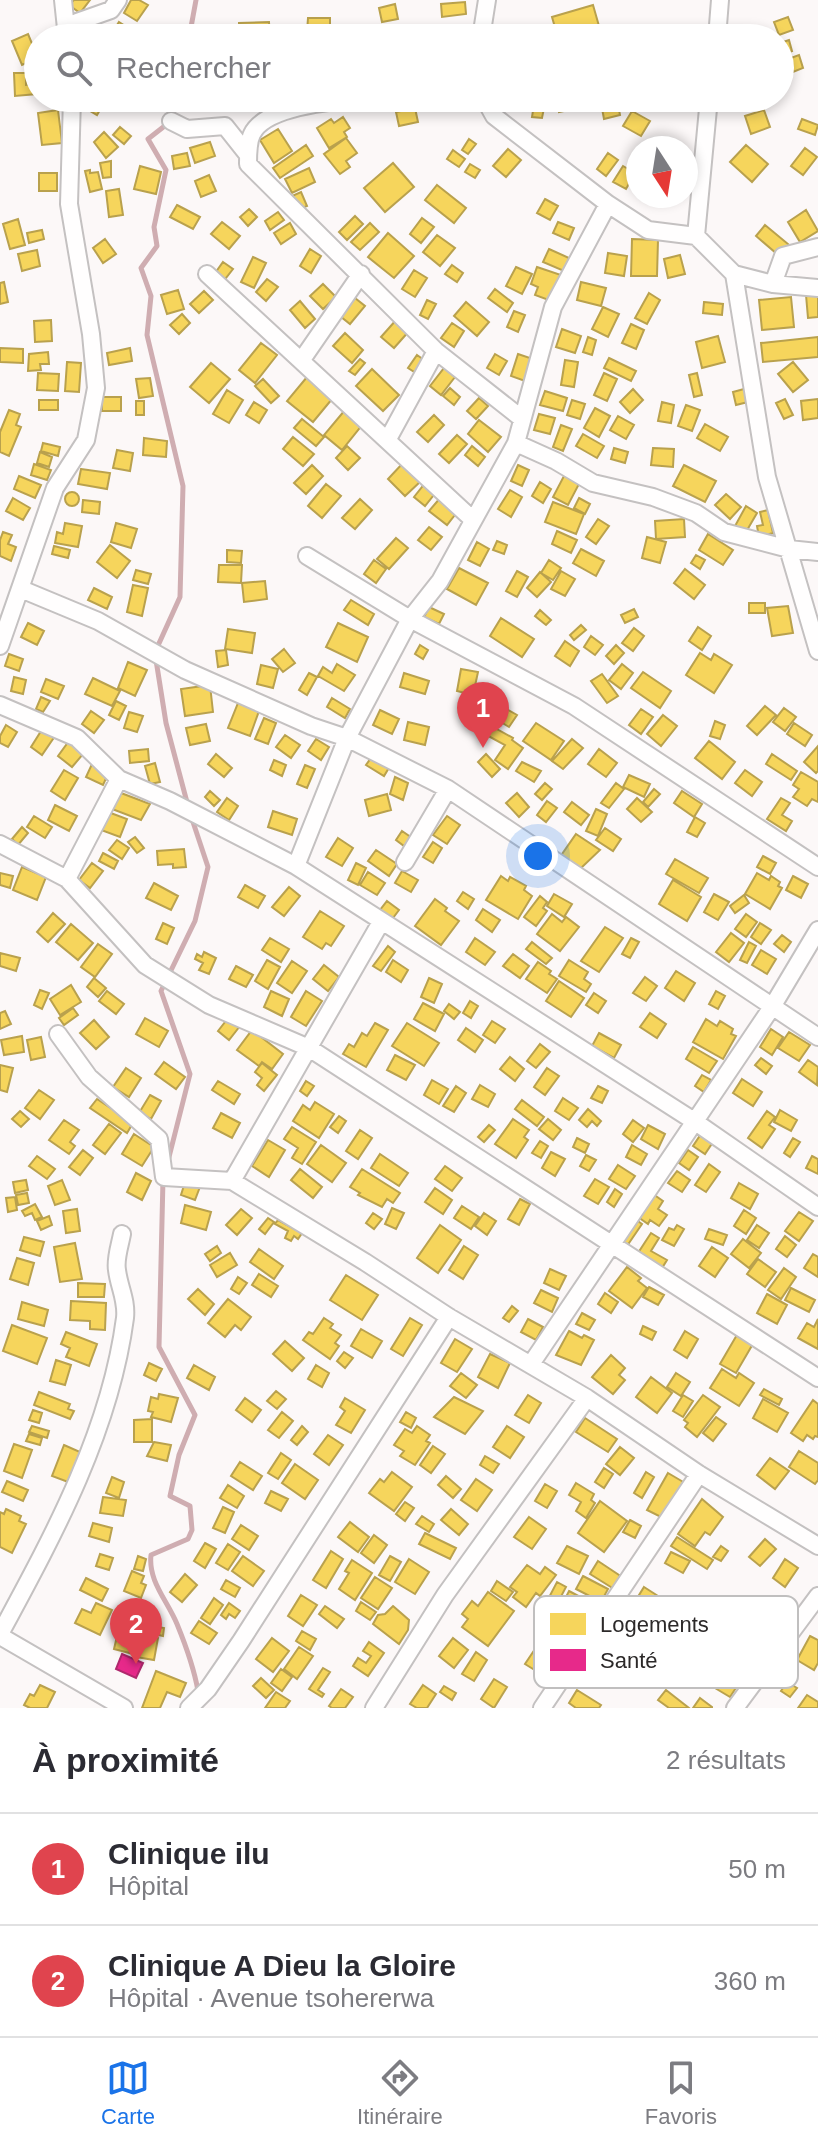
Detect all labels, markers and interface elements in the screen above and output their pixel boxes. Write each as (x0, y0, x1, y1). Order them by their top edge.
search box (24, 24, 794, 112)
icon: search (52, 46, 96, 90)
text: Rechercher (116, 51, 271, 84)
north arrow (626, 136, 698, 208)
pin: 1 (457, 682, 509, 748)
your location (518, 836, 558, 876)
legend (534, 1596, 798, 1688)
pin: 2 (110, 1598, 162, 1664)
text: Logements (600, 1612, 709, 1637)
text: Santé (600, 1648, 658, 1673)
text: À proximité (32, 1741, 219, 1779)
text: 2 résultats (666, 1745, 786, 1775)
text: Clinique ilu (108, 1837, 270, 1870)
text: 1 (51, 1854, 65, 1884)
text: 50 m (728, 1854, 786, 1884)
text: Hôpital (108, 1871, 189, 1901)
text: Clinique A Dieu la Gloire (108, 1949, 456, 1982)
text: 2 (51, 1966, 65, 1996)
text: 360 m (714, 1966, 786, 1996)
text: Hôpital · Avenue tsohererwa (108, 1983, 434, 2013)
tab: Carte (101, 2056, 155, 2130)
tab: Itinéraire (357, 2056, 443, 2130)
tab: Favoris (645, 2056, 717, 2130)

